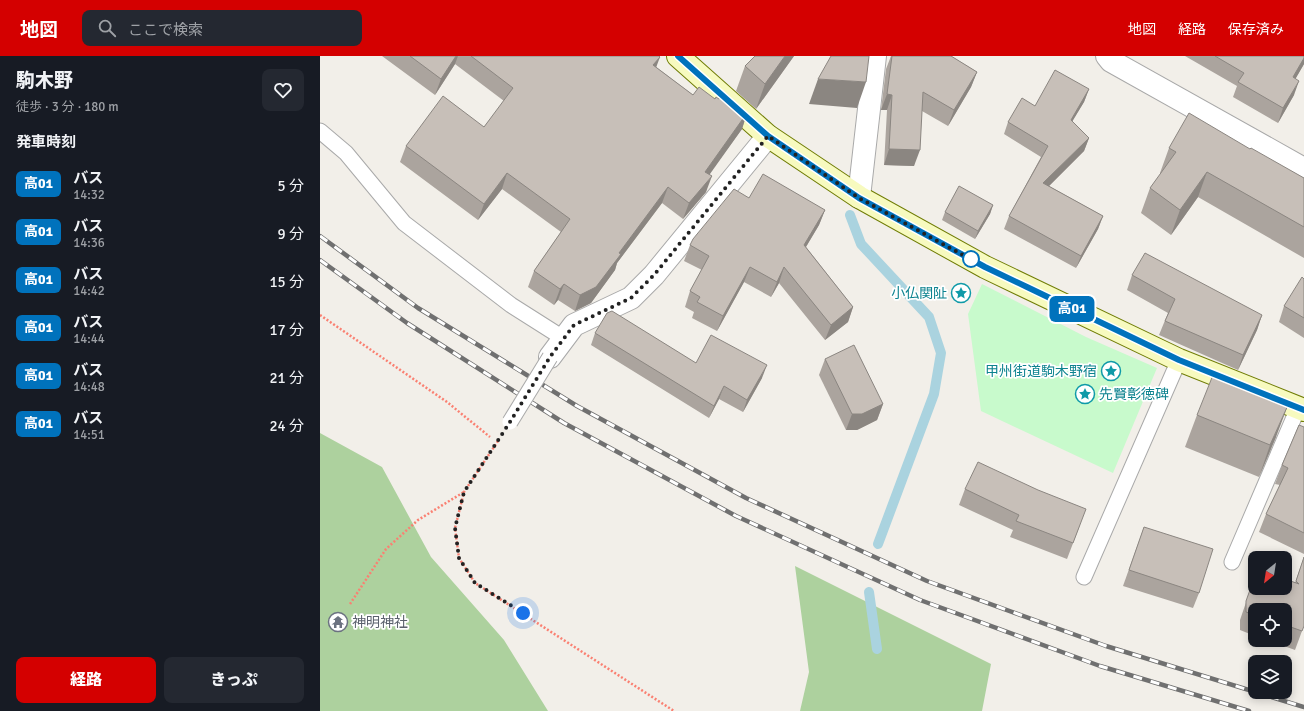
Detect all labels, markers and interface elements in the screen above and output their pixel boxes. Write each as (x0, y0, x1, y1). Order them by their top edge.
search box (82, 10, 362, 46)
icon: search (96, 17, 118, 39)
text: 地図 (20, 18, 58, 42)
text: ここで検索 (128, 21, 203, 39)
text: 地図 (1128, 21, 1156, 38)
text: 経路 (1178, 21, 1206, 38)
text: 保存済み (1228, 21, 1284, 38)
text: 駒木野 (16, 69, 73, 93)
button: heart (262, 69, 304, 111)
text: 徒歩 · 3 分 · 180 m (16, 99, 119, 115)
text: 発車時刻 (16, 133, 76, 151)
text: バス (73, 169, 103, 187)
text: 高01 (24, 175, 53, 192)
text: 5 分 (278, 177, 304, 195)
text: 14:32 (73, 187, 105, 203)
text: バス (73, 217, 103, 235)
text: 高01 (24, 223, 53, 240)
text: 9 分 (278, 225, 304, 243)
text: 14:36 (73, 235, 105, 251)
unlabelled marker (962, 250, 980, 268)
text: バス (73, 265, 103, 283)
text: 高01 (24, 271, 53, 288)
text: 15 分 (270, 273, 304, 291)
place icon: 小仏関阯 (950, 282, 972, 304)
text: 14:42 (73, 283, 105, 299)
place label: 小仏関阯 (891, 285, 947, 302)
line badge: 高01 (1049, 296, 1095, 322)
text: 高01 (1057, 300, 1087, 317)
text: バス (73, 313, 103, 331)
text: 高01 (24, 319, 53, 336)
text: 17 分 (270, 321, 304, 339)
text: 14:44 (73, 331, 105, 347)
place icon: 甲州街道駒木野宿 (1100, 360, 1122, 382)
text: バス (73, 361, 103, 379)
place label: 甲州街道駒木野宿 (985, 363, 1097, 380)
text: 高01 (24, 367, 53, 384)
text: 21 分 (270, 369, 304, 387)
text: 14:48 (73, 379, 105, 395)
place icon: 先賢彰徳碑 (1074, 383, 1096, 405)
place label: 先賢彰徳碑 (1099, 386, 1169, 403)
text: バス (73, 409, 103, 427)
text: 高01 (24, 415, 53, 432)
text: 24 分 (270, 417, 304, 435)
text: 14:51 (73, 427, 105, 443)
north arrow (1248, 551, 1292, 595)
map controls (1248, 551, 1292, 699)
your location (513, 603, 533, 623)
button: locate (1248, 603, 1292, 647)
temple icon: 神明神社 (327, 611, 349, 633)
place label: 神明神社 (352, 614, 408, 631)
button: layers (1248, 655, 1292, 699)
button: 経路 (16, 657, 156, 703)
button: きっぷ (164, 657, 304, 703)

